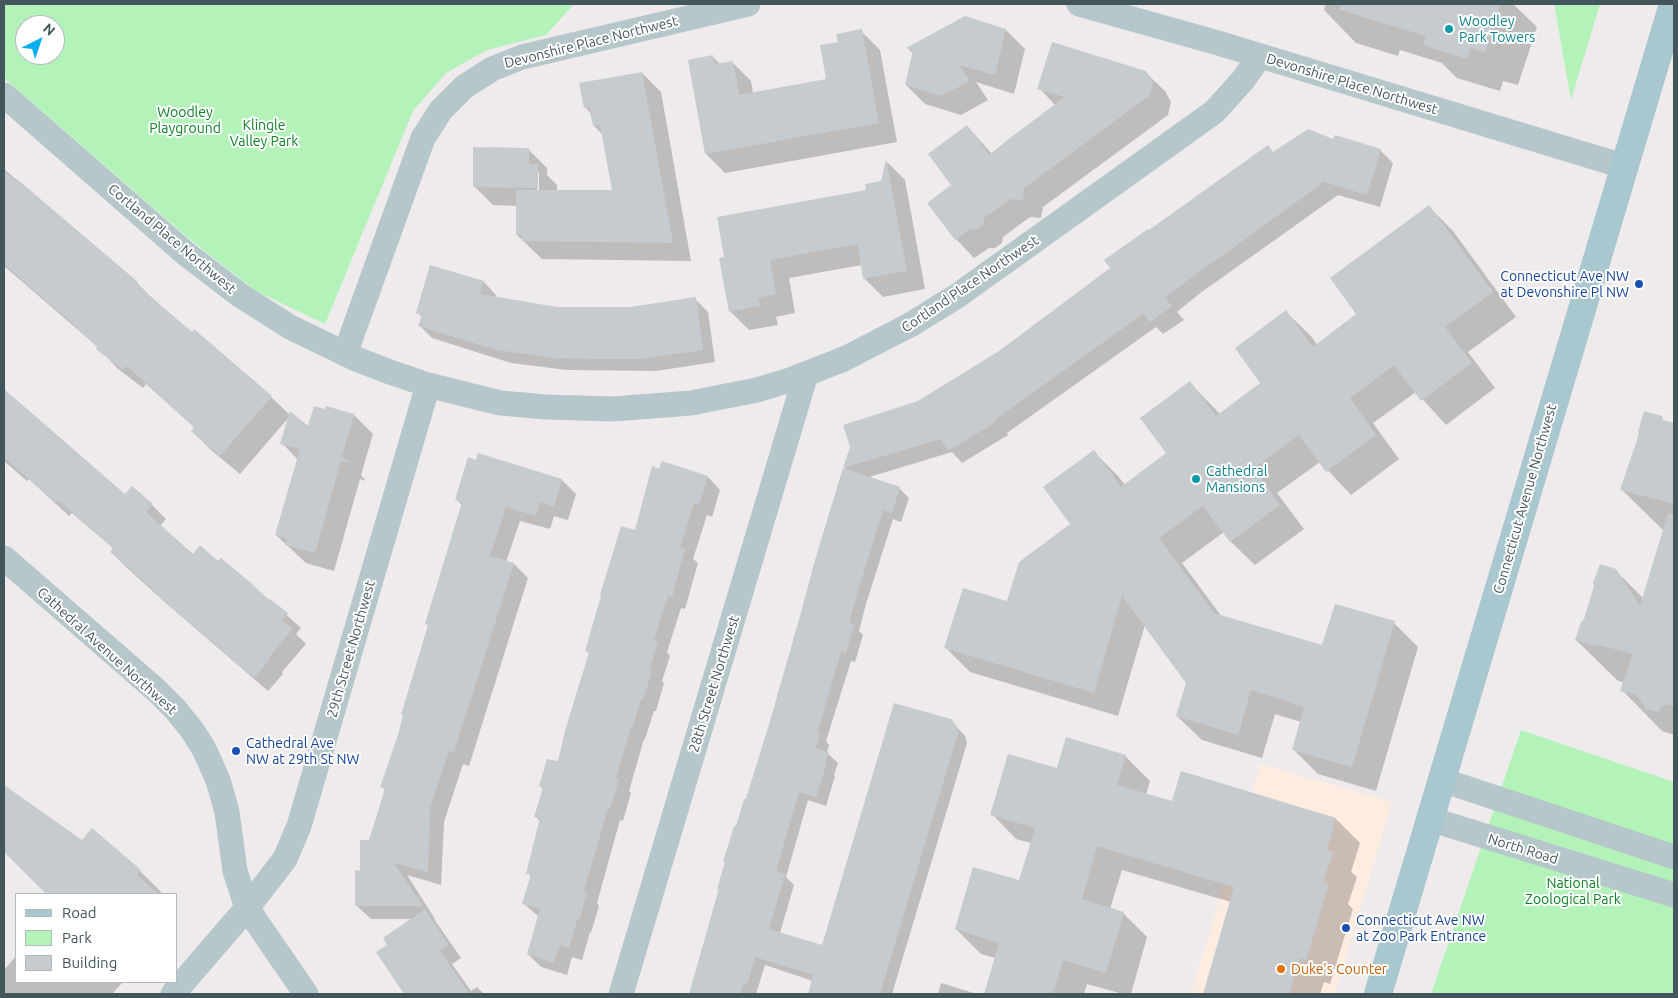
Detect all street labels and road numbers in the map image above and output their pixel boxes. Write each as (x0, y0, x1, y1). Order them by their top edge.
street label: Devonshire Place Northwest (503, 12, 679, 72)
street label: Devonshire Place Northwest (1264, 50, 1440, 118)
street label: Cortland Place Northwest (105, 181, 239, 297)
street label: Cortland Place Northwest (898, 232, 1042, 336)
street label: Connecticut Avenue Northwest (1490, 402, 1560, 596)
street label: 29th Street Northwest (323, 578, 379, 720)
street label: Cathedral Avenue Northwest (34, 584, 180, 718)
street label: 28th Street Northwest (685, 614, 743, 754)
street label: North Road (1486, 830, 1560, 868)

